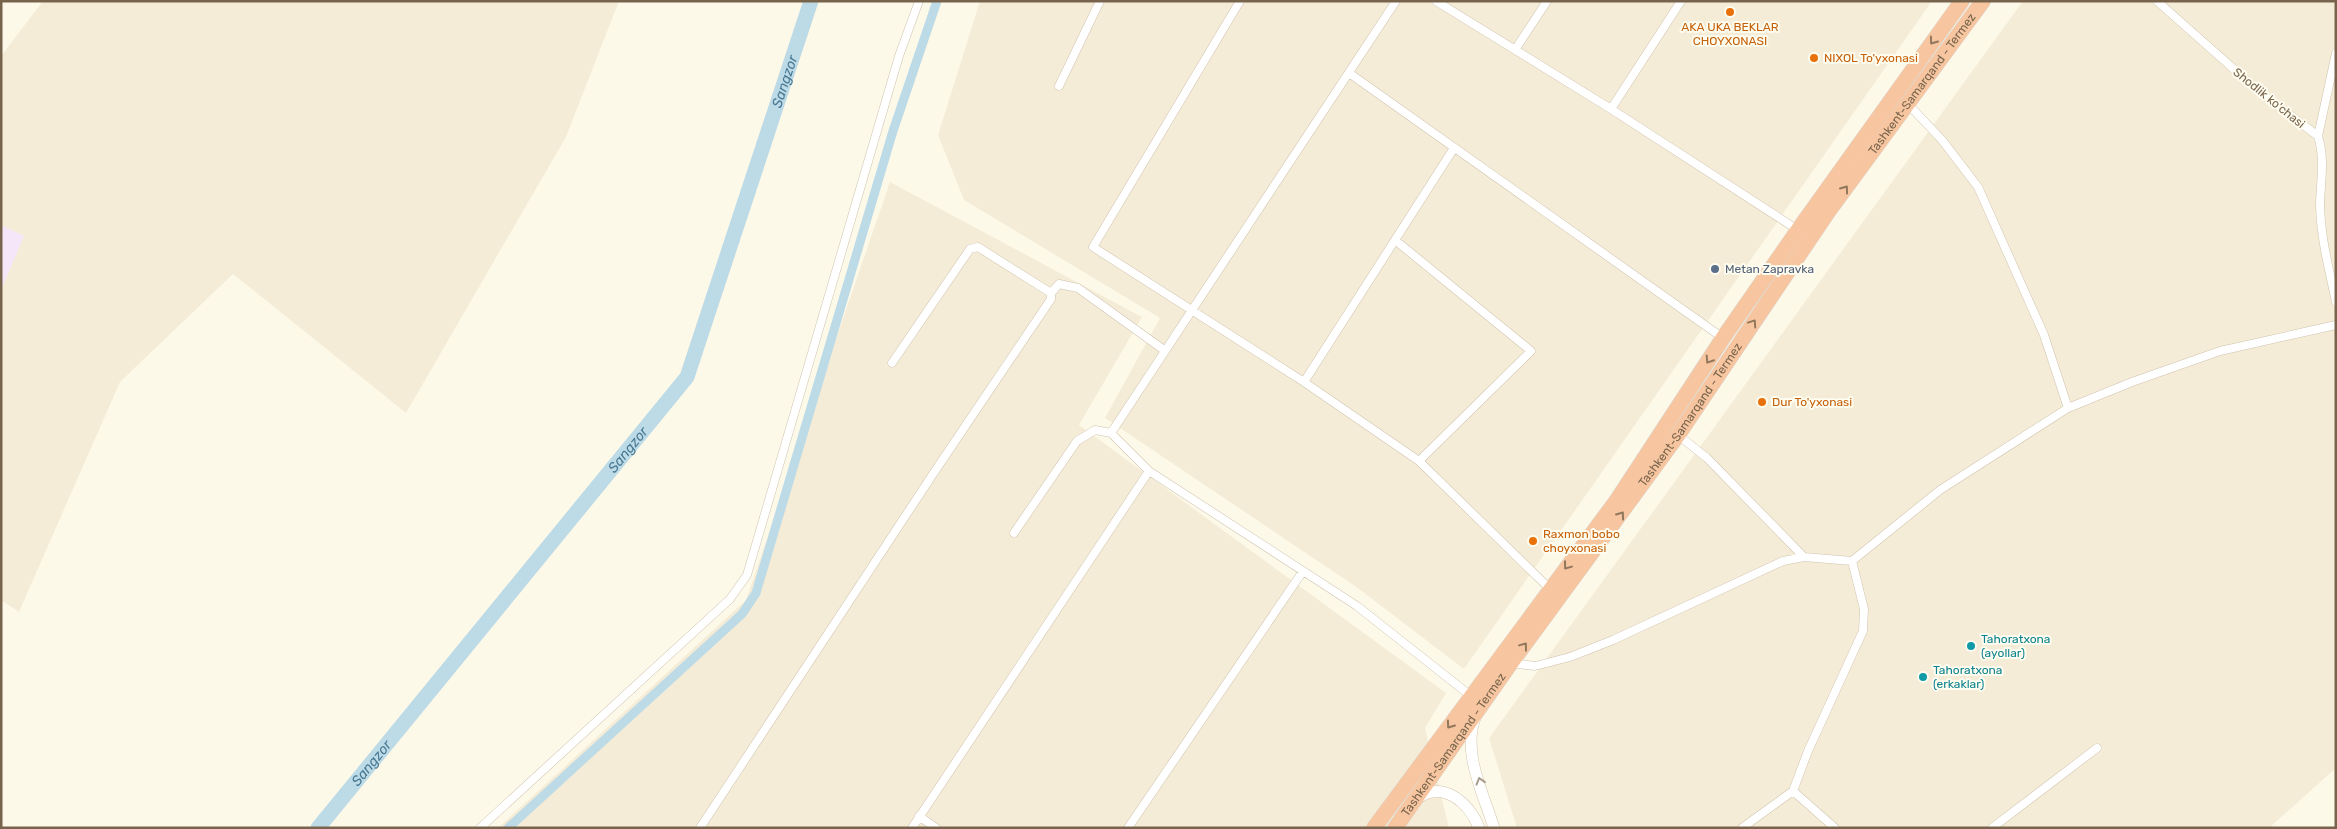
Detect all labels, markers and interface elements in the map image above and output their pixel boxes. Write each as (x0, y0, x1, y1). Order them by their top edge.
marker: AKA UKA BEKLAR CHOYXONASI (1724, 6, 1736, 18)
street label: Tashkent-Samarqand - Termez (1866, 10, 1979, 157)
place label: AKA UKA BEKLAR CHOYXONASI (1681, 20, 1779, 48)
one-way arrow (1930, 35, 1939, 45)
place label: NIXOL To'yxonasi (1824, 51, 1918, 65)
marker: NIXOL To'yxonasi (1808, 52, 1820, 64)
water label: Sangzor (768, 53, 802, 110)
street label: Shodlik ko'chasi (2230, 65, 2308, 131)
one-way arrow (1839, 185, 1848, 195)
place label: Metan Zapravka (1725, 262, 1814, 276)
marker: Metan Zapravka (1709, 263, 1721, 275)
one-way arrow (1747, 320, 1756, 329)
street label: Tashkent-Samarqand - Termez (1636, 340, 1745, 489)
one-way arrow (1706, 354, 1715, 364)
place label: Dur To'yxonasi (1772, 395, 1852, 409)
marker: Dur To'yxonasi (1756, 396, 1768, 408)
water label: Sangzor (604, 423, 652, 476)
one-way arrow (1615, 511, 1624, 521)
place label: Raxmon bobo choyxonasi (1543, 527, 1620, 555)
marker: Raxmon bobo choyxonasi (1527, 535, 1539, 547)
one-way arrow (1565, 560, 1573, 569)
place label: Tahoratxona (ayollar) (1981, 632, 2050, 660)
marker: Tahoratxona (ayollar) (1965, 640, 1977, 652)
one-way arrow (1519, 643, 1527, 652)
place label: Tahoratxona (erkaklar) (1933, 663, 2002, 691)
street label: Tashkent-Samarqand - Termez (1398, 670, 1509, 819)
marker: Tahoratxona (erkaklar) (1917, 671, 1929, 683)
one-way arrow (1447, 719, 1456, 729)
water label: Sangzor (348, 736, 396, 790)
one-way arrow (1475, 777, 1485, 786)

